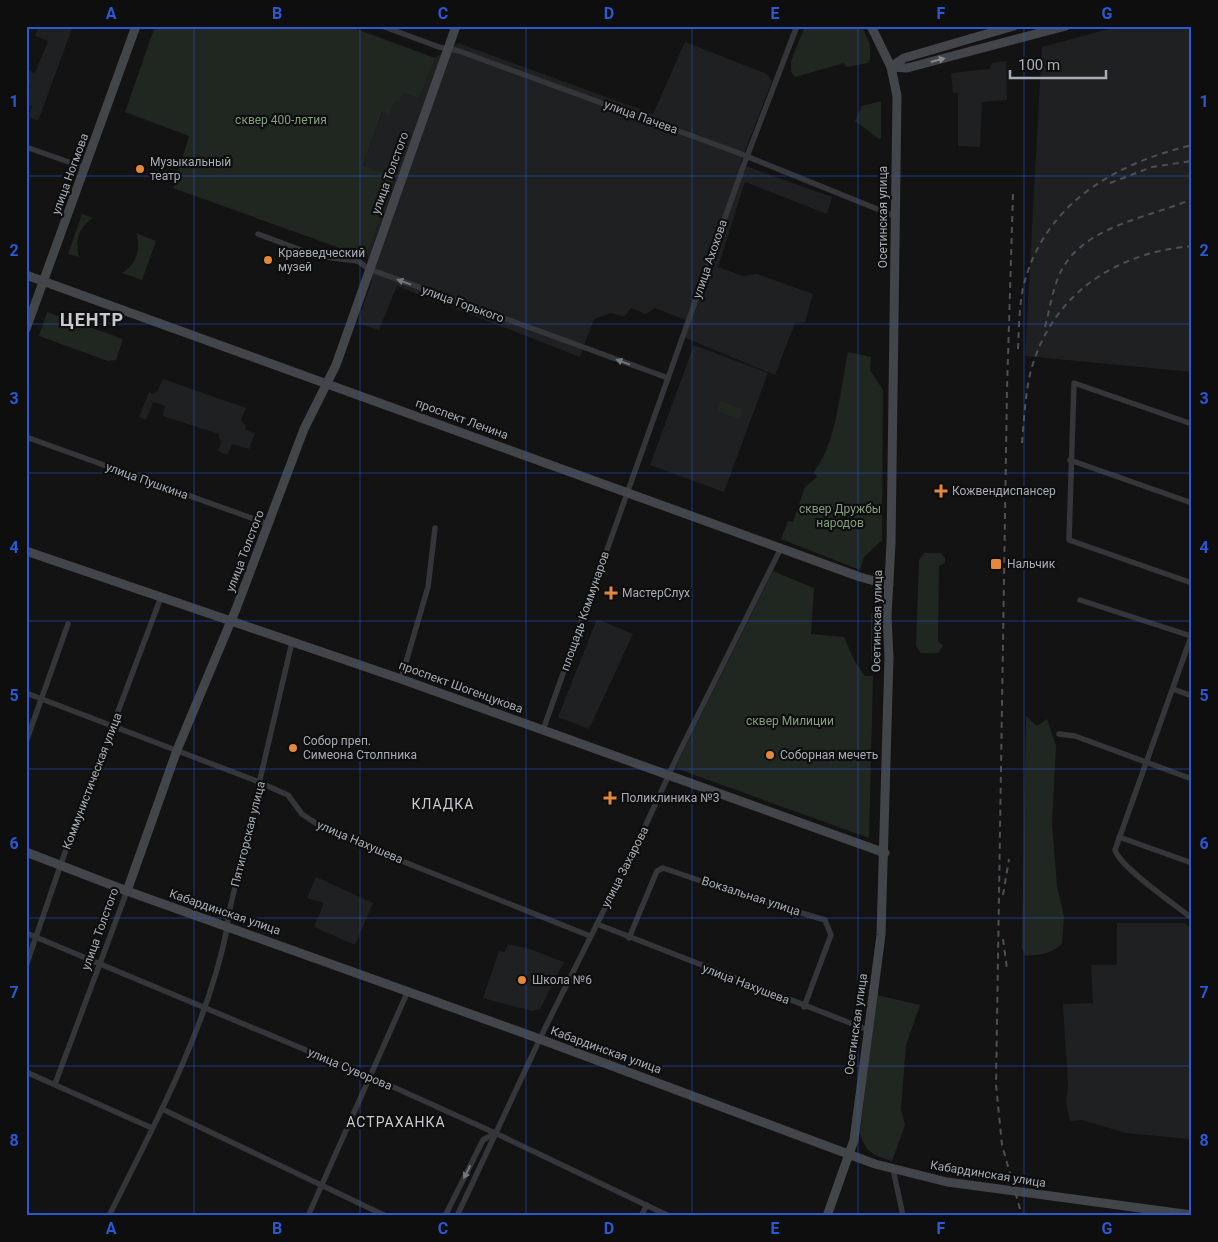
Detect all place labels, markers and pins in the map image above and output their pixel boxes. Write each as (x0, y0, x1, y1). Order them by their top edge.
place label: Музыкальный театр (150, 155, 231, 183)
marker: Музыкальный театр (134, 163, 146, 175)
place label: Краеведческий музей (278, 246, 365, 274)
marker: Краеведческий музей (262, 254, 274, 266)
marker: Кожвендиспансер (934, 484, 948, 498)
place label: Кожвендиспансер (952, 484, 1056, 498)
marker: Нальчик (989, 557, 1003, 571)
place label: Нальчик (1007, 557, 1056, 571)
marker: МастерСлух (604, 586, 618, 600)
place label: МастерСлух (622, 586, 690, 600)
place label: Собор преп. Симеона Столпника (303, 734, 417, 762)
marker: Собор преп. Симеона Столпника (287, 742, 299, 754)
place label: Соборная мечеть (780, 748, 878, 762)
marker: Соборная мечеть (764, 749, 776, 761)
marker: Поликлиника №3 (603, 791, 617, 805)
place label: Поликлиника №3 (621, 791, 719, 805)
place label: Школа №6 (532, 973, 592, 987)
marker: Школа №6 (516, 974, 528, 986)

